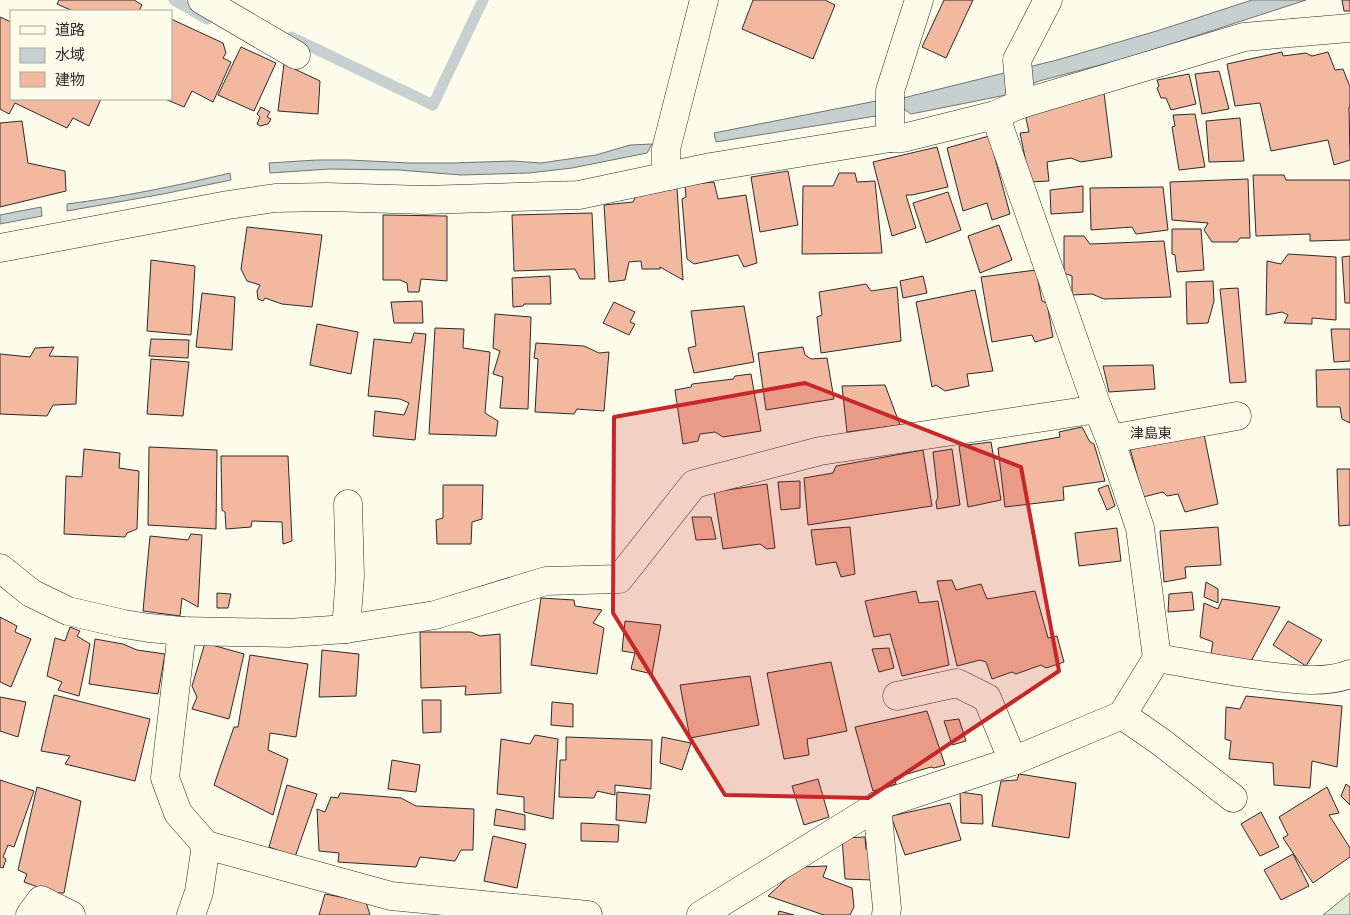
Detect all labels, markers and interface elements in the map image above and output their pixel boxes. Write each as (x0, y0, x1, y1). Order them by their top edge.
legend (10, 10, 172, 100)
text: 道路 (55, 21, 85, 39)
text: 水域 (55, 46, 85, 64)
text: 建物 (55, 71, 85, 89)
district label: 津島東 (1130, 425, 1172, 442)

